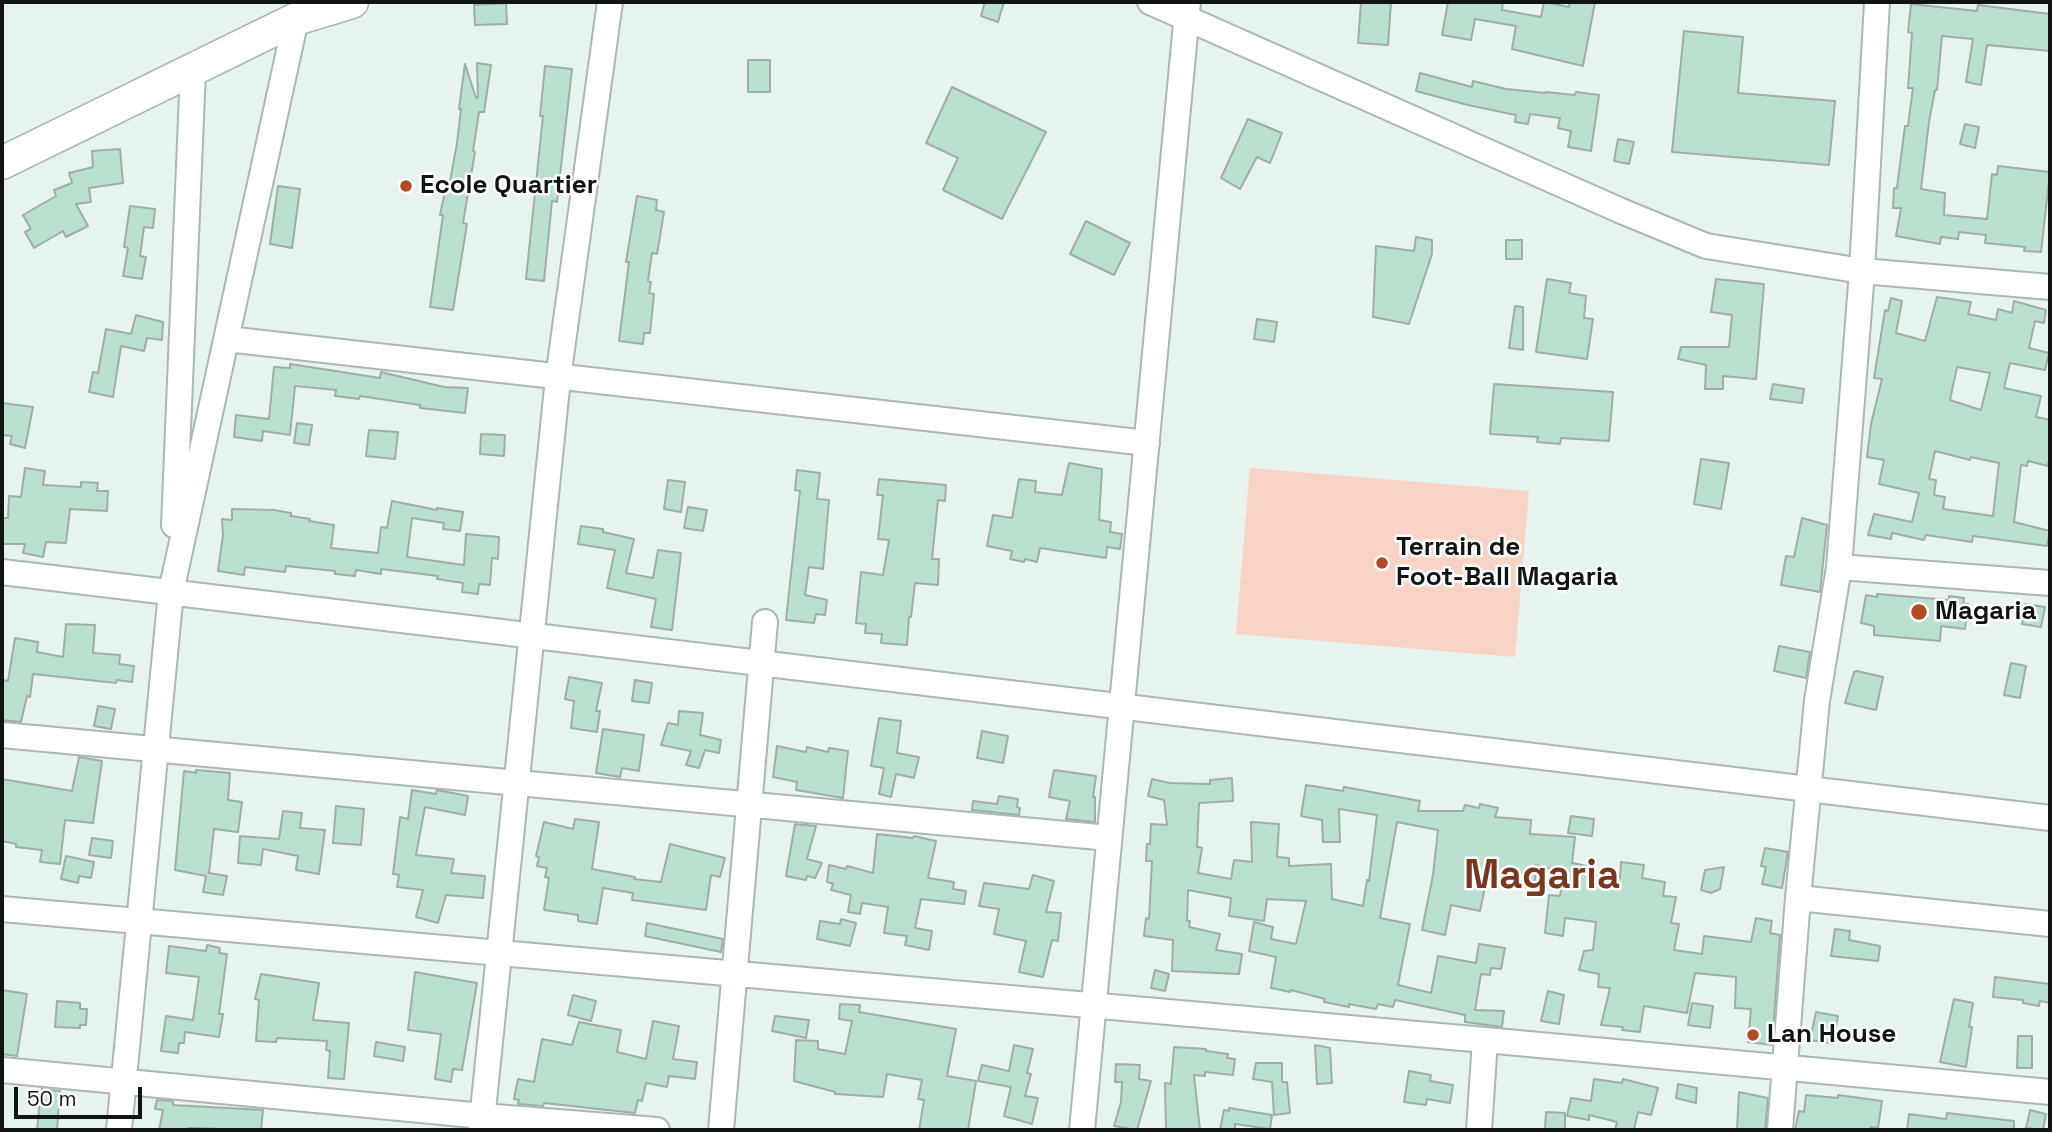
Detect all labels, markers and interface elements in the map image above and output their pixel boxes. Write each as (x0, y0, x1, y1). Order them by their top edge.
place label: Ecole Quartier (420, 170, 597, 202)
marker: Ecole Quartier (398, 178, 414, 194)
place label: Terrain de Foot-Ball Magaria (1396, 532, 1618, 594)
marker: Terrain de Foot-Ball Magaria (1374, 555, 1390, 571)
place label: Magaria (1935, 596, 2037, 628)
marker: Magaria (1909, 602, 1929, 622)
district label: Magaria (1464, 853, 1620, 901)
place label: Lan House (1767, 1019, 1896, 1051)
marker: Lan House (1745, 1027, 1761, 1043)
scale bar (18, 1072, 145, 1116)
text: 50 m (27, 1085, 77, 1112)

